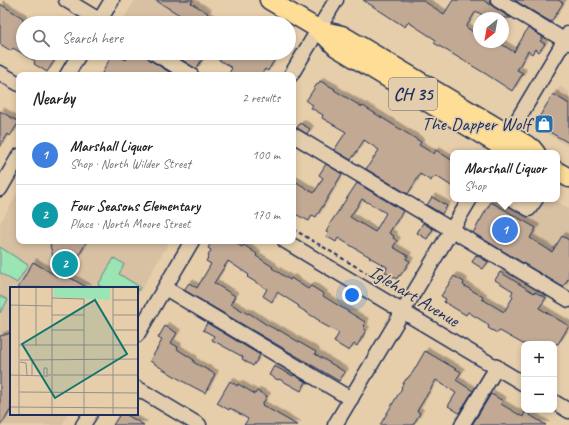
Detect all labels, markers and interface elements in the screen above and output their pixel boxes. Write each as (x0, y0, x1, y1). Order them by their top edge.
north arrow (473, 12, 509, 48)
search box (16, 16, 296, 60)
icon: search (30, 27, 52, 49)
text: Search here (62, 29, 123, 48)
road number: CH 35 (389, 78, 437, 110)
text: Nearby (32, 88, 75, 109)
text: 2 results (242, 90, 280, 106)
place label: The Dapper Wolf (422, 112, 534, 136)
shop icon: The Dapper Wolf (533, 113, 555, 135)
text: Marshall Liquor (70, 137, 152, 156)
text: 1 (42, 147, 48, 163)
text: 100 m (252, 147, 280, 163)
popup (450, 150, 560, 202)
text: Shop · North Wilder Street (70, 156, 191, 172)
text: Marshall Liquor (464, 159, 546, 178)
text: Shop (464, 178, 486, 194)
text: Four Seasons Elementary (70, 197, 200, 216)
text: 2 (42, 207, 48, 223)
text: 170 m (252, 207, 280, 223)
pin: 1 (492, 215, 518, 245)
text: Place · North Moore Street (70, 216, 190, 232)
pin: 2 (52, 249, 78, 279)
street label: Iglehart Avenue (364, 260, 465, 333)
your location (342, 285, 362, 305)
inset map (10, 287, 138, 415)
map controls (521, 341, 557, 413)
button: + (521, 341, 557, 377)
button: − (521, 377, 557, 413)

